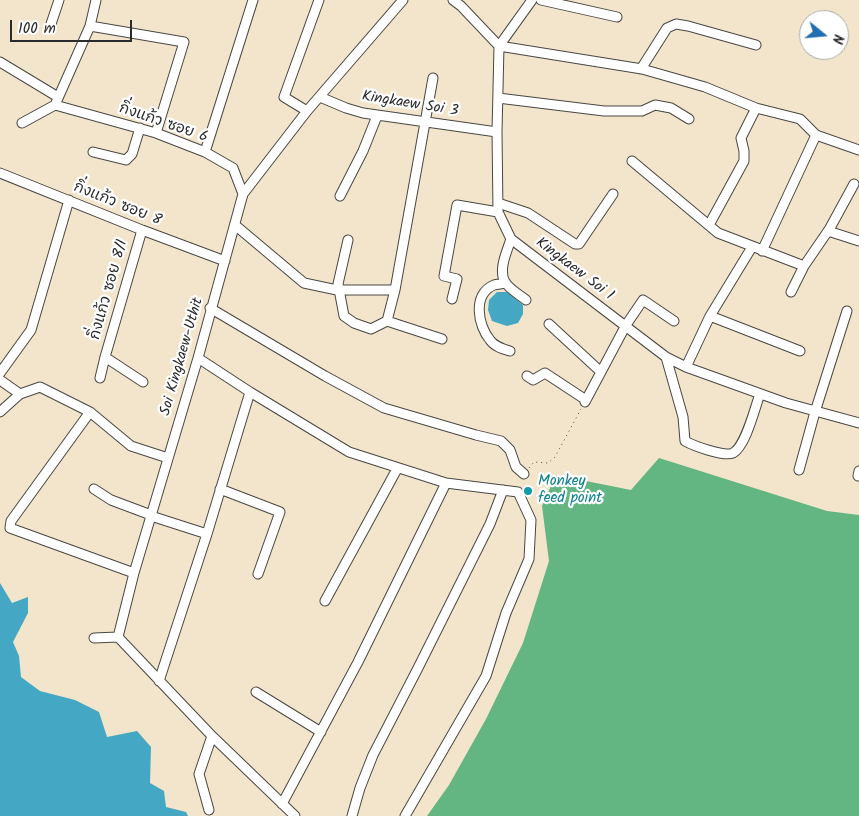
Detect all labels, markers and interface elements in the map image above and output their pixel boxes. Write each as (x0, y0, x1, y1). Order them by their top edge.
scale bar (12, 10, 135, 42)
north arrow (799, 10, 849, 60)
text: 100 m (18, 17, 56, 41)
text: N (826, 32, 849, 47)
street label: Kingkaew Soi 3 (360, 88, 460, 122)
street label: กิ่งแก้ว ซอย 6 (116, 100, 210, 148)
street label: กิ่งแก้ว ซอย 8 (70, 179, 164, 231)
street label: Kingkaew Soi 1 (531, 235, 617, 305)
street label: กิ่งแก้ว ซอย 8/1 (87, 238, 133, 342)
street label: Soi Kingkaew-Uthit (158, 296, 208, 418)
place label: Monkey feed point (538, 473, 602, 508)
marker: Monkey feed point (522, 485, 534, 497)

